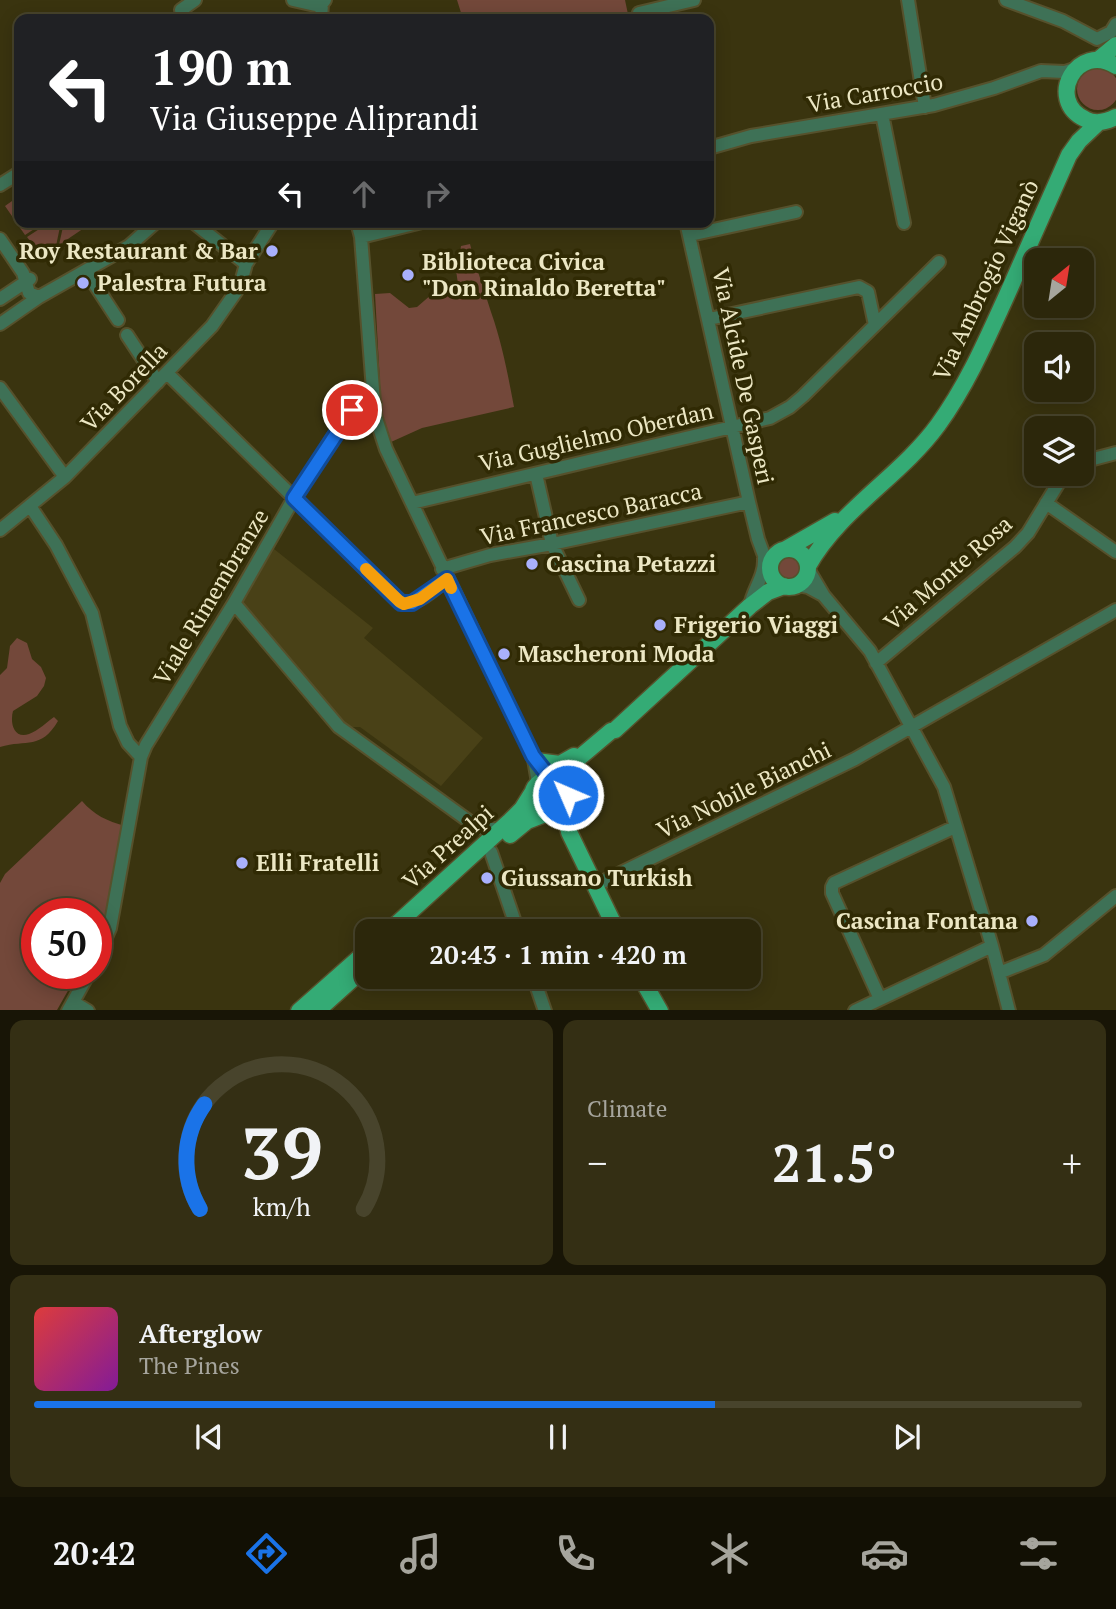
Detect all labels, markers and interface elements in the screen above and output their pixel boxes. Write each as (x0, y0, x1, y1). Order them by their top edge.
text: 190 m (150, 34, 292, 99)
icon: left (35, 42, 126, 133)
street label: Via Carroccio (805, 65, 945, 120)
text: Via Giuseppe Aliprandi (150, 97, 479, 139)
street label: Via Ambrogio Viganò (925, 174, 1046, 385)
icon: left (272, 175, 310, 213)
icon: ahead (345, 175, 383, 213)
icon: right (418, 175, 456, 213)
place label: Roy Restaurant & Bar (19, 235, 258, 266)
marker: Roy Restaurant & Bar (264, 243, 280, 259)
place label: Biblioteca Civica "Don Rinaldo Beretta" (422, 246, 666, 303)
north arrow (1024, 248, 1094, 318)
map controls (1024, 248, 1094, 486)
street label: Via Alcide De Gasperi (705, 265, 782, 487)
place label: Palestra Futura (97, 267, 267, 298)
marker: Biblioteca Civica "Don Rinaldo Beretta" (400, 267, 416, 283)
marker: Palestra Futura (75, 275, 91, 291)
button: sound (1024, 332, 1094, 402)
street label: Via Borella (73, 335, 174, 438)
pin (322, 380, 382, 440)
icon: arrive (333, 391, 371, 429)
street label: Via Guglielmo Oberdan (476, 394, 716, 479)
button: layers (1024, 416, 1094, 486)
street label: Via Francesco Baracca (477, 475, 705, 552)
street label: Viale Rimembranze (146, 503, 275, 691)
street label: Via Monte Rosa (877, 508, 1019, 637)
place label: Cascina Petazzi (546, 548, 716, 579)
marker: Cascina Petazzi (524, 556, 540, 572)
place label: Frigerio Viaggi (674, 609, 838, 640)
marker: Frigerio Viaggi (652, 617, 668, 633)
place label: Mascheroni Moda (518, 638, 715, 669)
marker: Mascheroni Moda (496, 646, 512, 662)
street label: Via Nobile Bianchi (651, 734, 836, 845)
position arrow (531, 758, 605, 832)
street label: Via Prealpi (396, 797, 500, 896)
place label: Elli Fratelli (256, 847, 380, 878)
marker: Elli Fratelli (234, 855, 250, 871)
place label: Giussano Turkish (501, 862, 693, 893)
marker: Giussano Turkish (479, 870, 495, 886)
speed limit sign: 50 (21, 898, 112, 989)
place label: Cascina Fontana (836, 905, 1018, 936)
marker: Cascina Fontana (1024, 913, 1040, 929)
text: 20:43 · 1 min · 420 m (429, 937, 687, 971)
text: Climate (587, 1093, 667, 1124)
text: 39 (240, 1103, 323, 1200)
text: 21.5° (772, 1128, 897, 1197)
text: − (587, 1138, 607, 1188)
text: + (1062, 1138, 1082, 1188)
text: km/h (253, 1189, 311, 1222)
text: Afterglow (139, 1316, 262, 1350)
text: The Pines (139, 1350, 240, 1381)
icon: previous (190, 1418, 228, 1456)
icon: pause (539, 1418, 577, 1456)
icon: next (888, 1418, 926, 1456)
icon: directions (242, 1529, 291, 1578)
icon: music (396, 1529, 445, 1578)
icon: phone (551, 1529, 600, 1578)
icon: climate (705, 1529, 754, 1578)
icon: car (860, 1529, 909, 1578)
icon: filters (1014, 1529, 1063, 1578)
text: 20:42 (53, 1532, 136, 1574)

